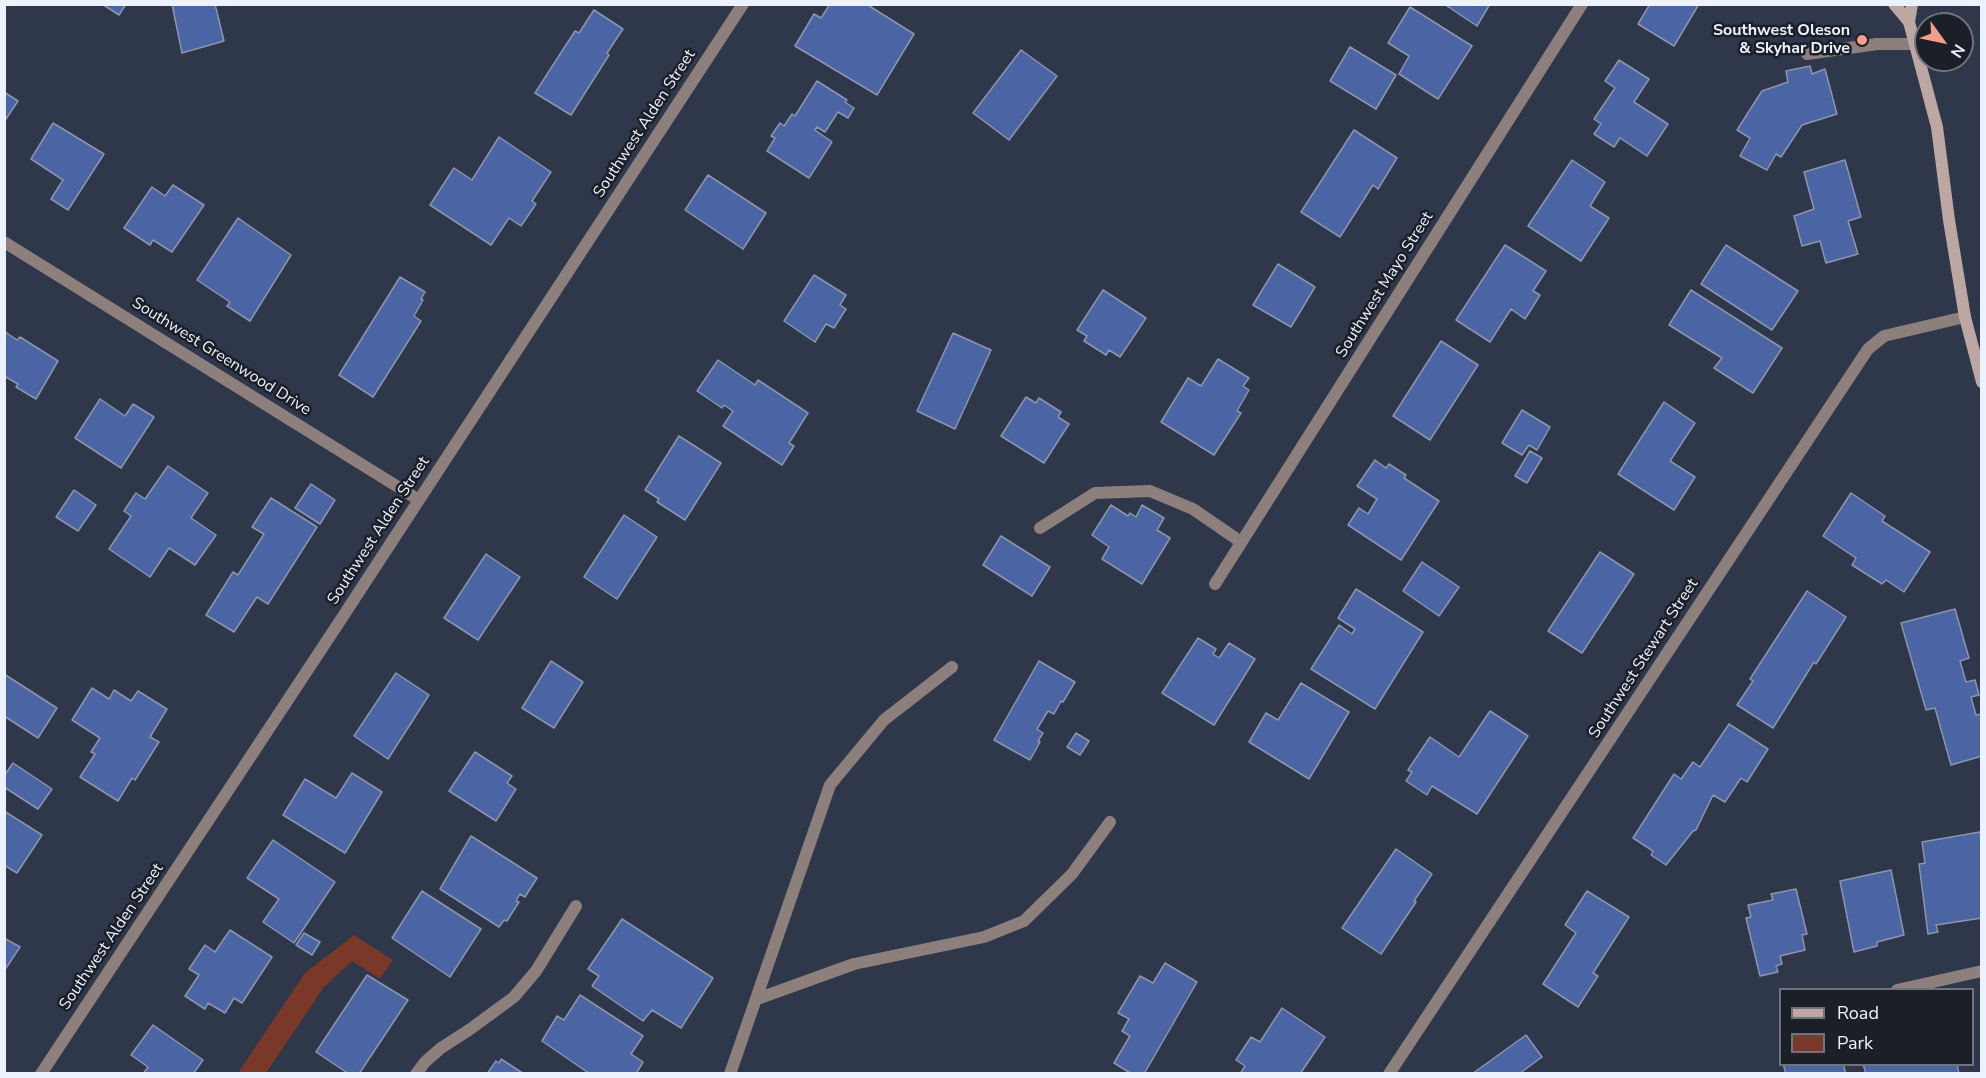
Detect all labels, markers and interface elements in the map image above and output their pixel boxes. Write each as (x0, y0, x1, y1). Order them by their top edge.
north arrow (1914, 12, 1974, 72)
place label: Southwest Oleson & Skyhar Drive (1713, 21, 1850, 59)
marker: Southwest Oleson & Skyhar Drive (1855, 33, 1869, 47)
text: N (1945, 40, 1970, 62)
street label: Southwest Alden Street (590, 46, 700, 202)
street label: Southwest Mayo Street (1332, 209, 1438, 361)
street label: Southwest Greenwood Drive (128, 294, 314, 420)
street label: Southwest Alden Street (324, 453, 434, 609)
street label: Southwest Stewart Street (1585, 576, 1703, 742)
street label: Southwest Alden Street (56, 860, 168, 1014)
legend (1779, 988, 1974, 1066)
text: Road (1837, 1001, 1879, 1025)
text: Park (1837, 1031, 1873, 1055)

